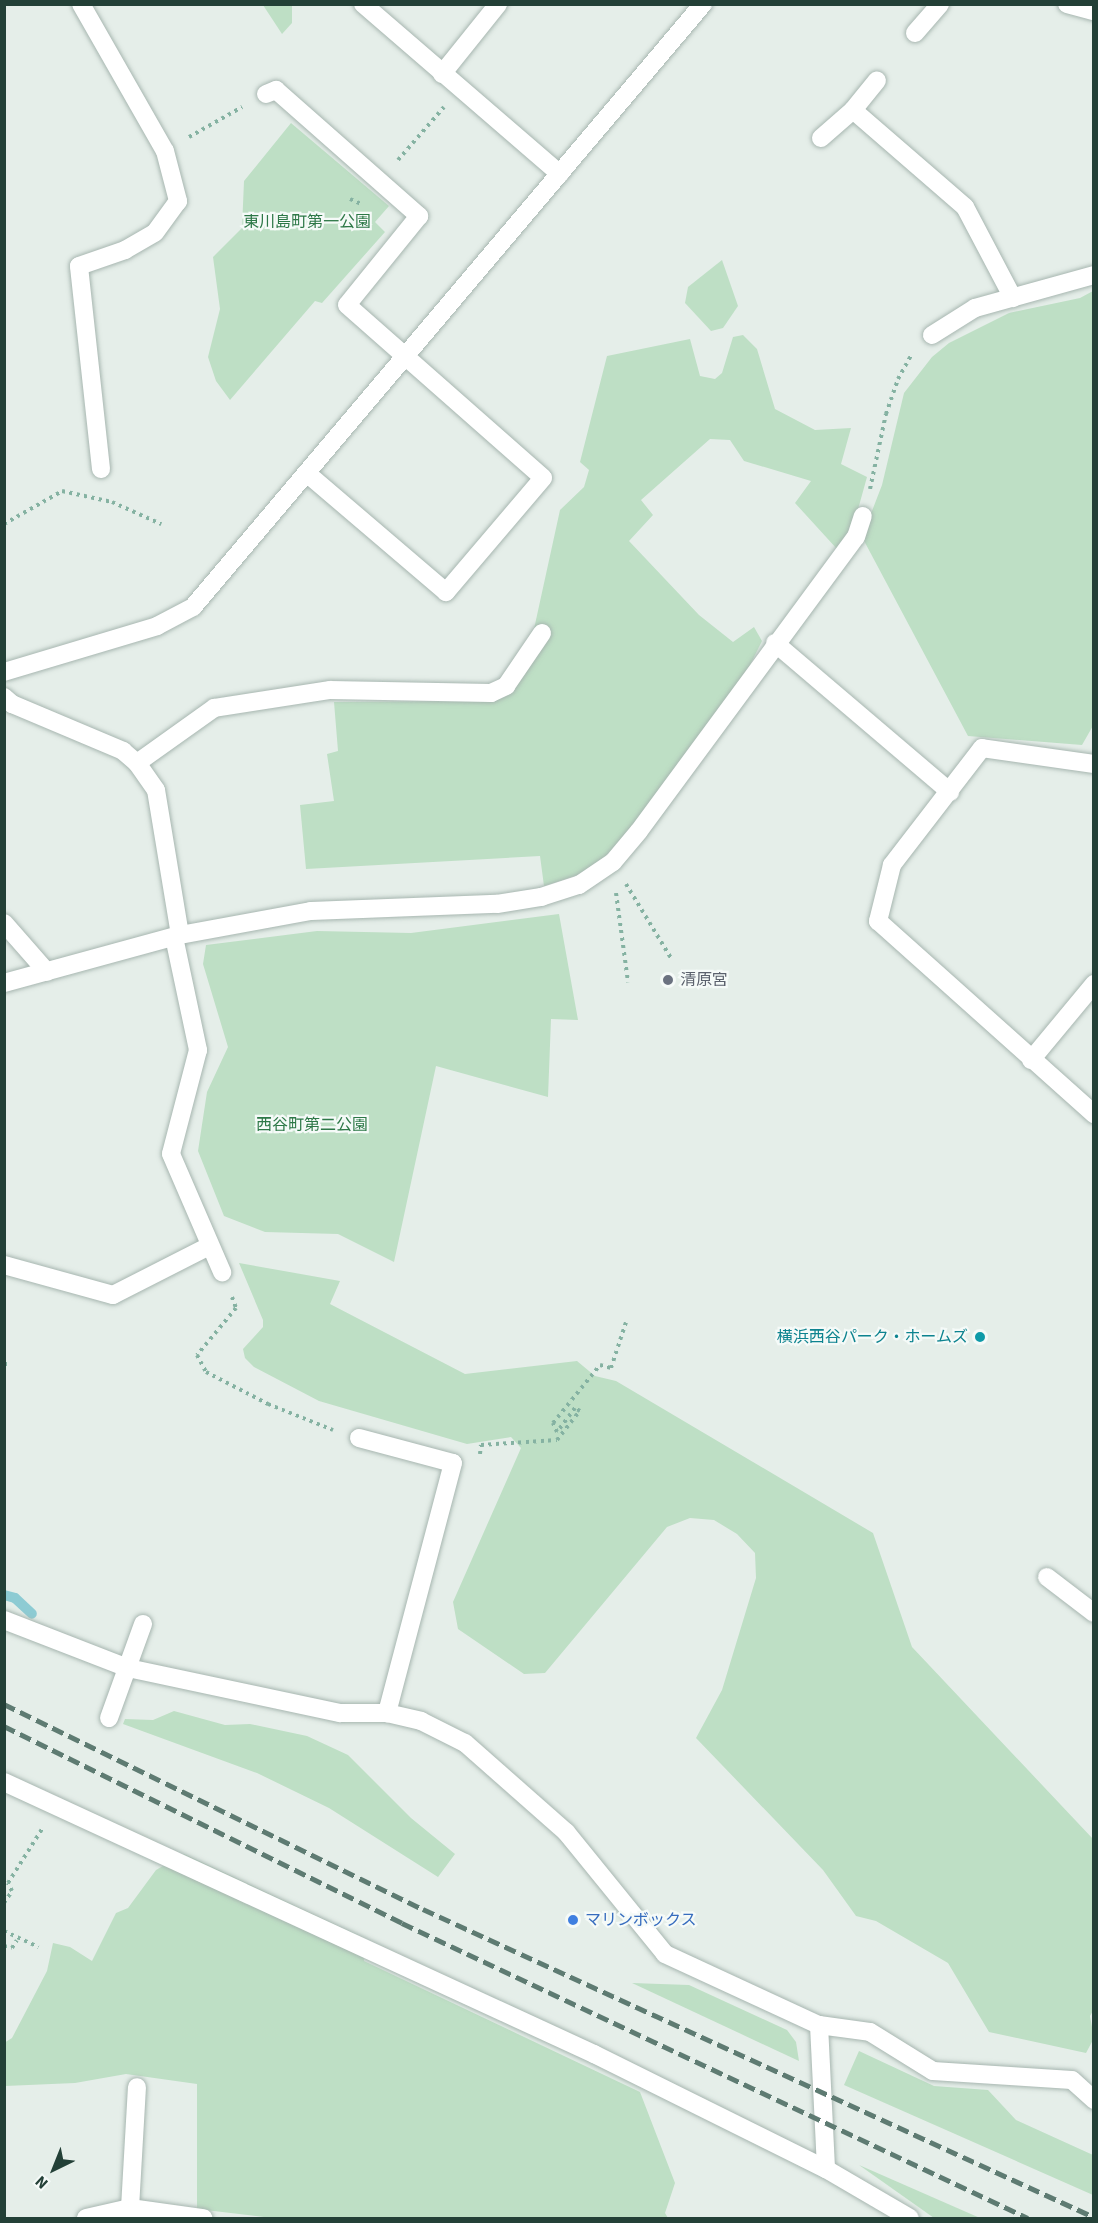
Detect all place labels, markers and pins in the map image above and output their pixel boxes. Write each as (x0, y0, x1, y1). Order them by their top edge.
place label: 清原宮 (680, 970, 728, 990)
marker: 清原宮 (661, 973, 675, 987)
place label: 横浜西谷パーク・ホームズ (776, 1327, 968, 1347)
marker: 横浜西谷パーク・ホームズ (973, 1330, 987, 1344)
place label: マリンボックス (585, 1910, 697, 1930)
marker: マリンボックス (566, 1913, 580, 1927)

